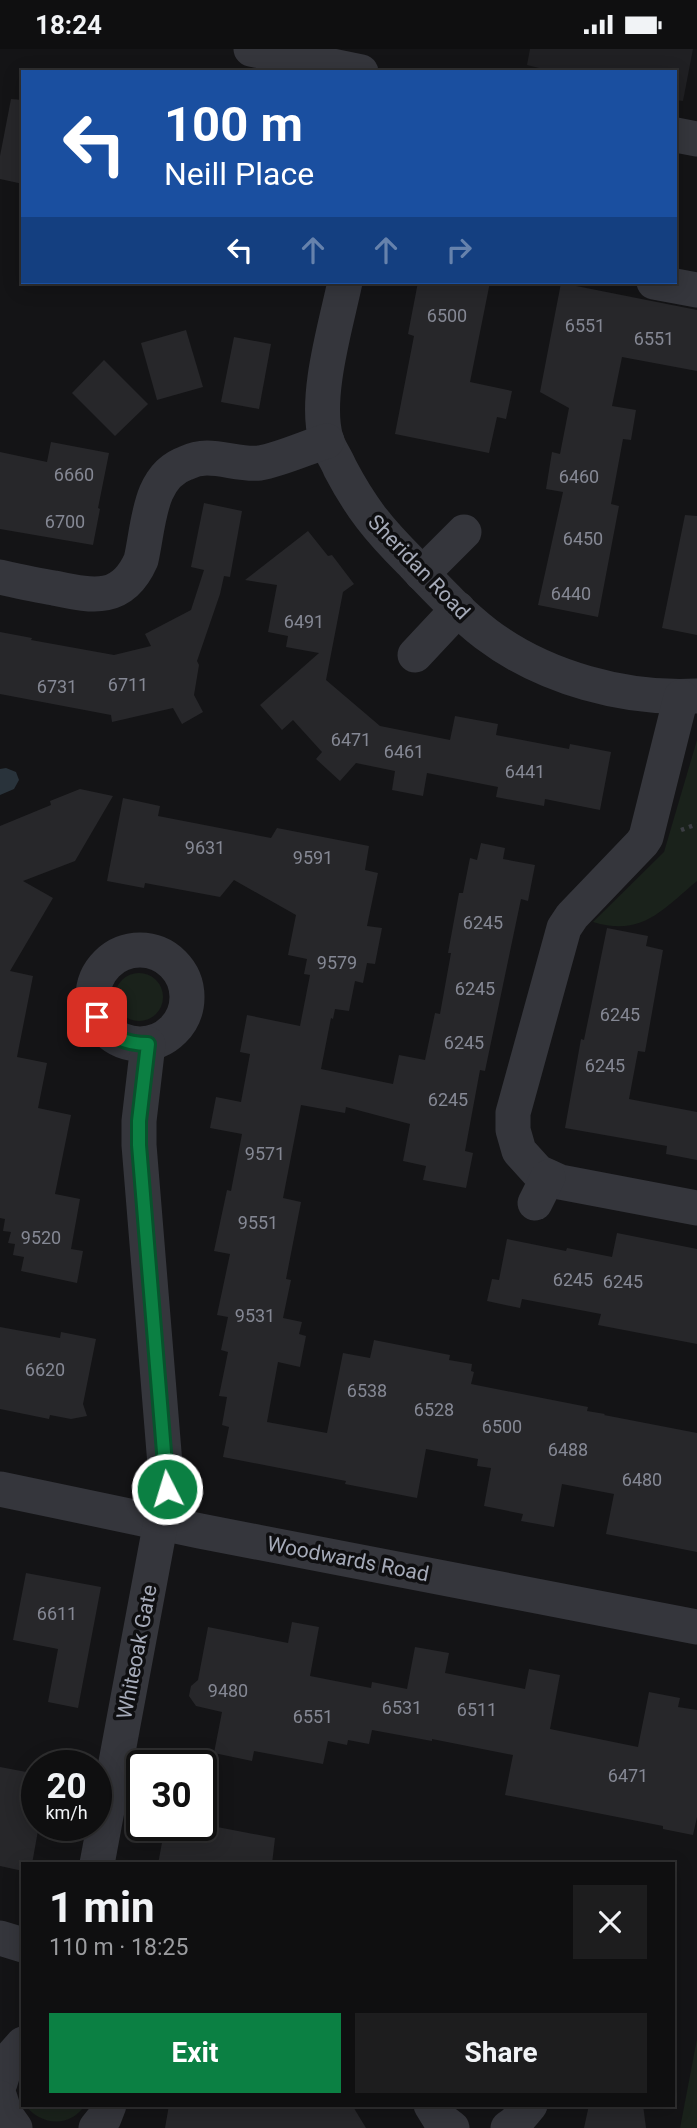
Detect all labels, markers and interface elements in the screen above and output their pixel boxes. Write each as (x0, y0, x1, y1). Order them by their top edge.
text: 18:24 (35, 10, 102, 40)
text: 100 m (164, 96, 303, 153)
icon: left (49, 98, 140, 189)
text: Neill Place (164, 155, 314, 193)
icon: left (221, 231, 259, 269)
icon: ahead (294, 231, 332, 269)
icon: ahead (367, 231, 405, 269)
icon: right (440, 231, 478, 269)
house number: 6500 (427, 305, 467, 326)
house number: 6551 (565, 315, 605, 336)
house number: 6551 (634, 328, 674, 349)
house number: 6660 (54, 464, 94, 485)
house number: 6460 (559, 466, 599, 487)
street label: Sheridan Road (363, 510, 475, 624)
house number: 6700 (45, 511, 85, 532)
house number: 6450 (563, 528, 603, 549)
house number: 6440 (551, 583, 591, 604)
house number: 6491 (284, 611, 324, 632)
house number: 6711 (108, 674, 148, 695)
house number: 6731 (37, 676, 77, 697)
house number: 6471 (331, 729, 371, 750)
house number: 6461 (384, 741, 424, 762)
house number: 6441 (505, 761, 545, 782)
house number: 9631 (185, 837, 225, 858)
house number: 9591 (293, 847, 333, 868)
house number: 6245 (463, 912, 503, 933)
house number: 9579 (317, 952, 357, 973)
house number: 6245 (455, 978, 495, 999)
pin (67, 987, 127, 1047)
icon: arrive (78, 998, 116, 1036)
house number: 6245 (600, 1004, 640, 1025)
house number: 6245 (444, 1032, 484, 1053)
house number: 6245 (585, 1055, 625, 1076)
house number: 6245 (428, 1089, 468, 1110)
house number: 9571 (245, 1143, 285, 1164)
house number: 9551 (238, 1212, 278, 1233)
house number: 9520 (21, 1227, 61, 1248)
house number: 6245 (553, 1269, 593, 1290)
house number: 6245 (603, 1271, 643, 1292)
house number: 9531 (235, 1305, 275, 1326)
house number: 6620 (25, 1359, 65, 1380)
house number: 6538 (347, 1380, 387, 1401)
house number: 6528 (414, 1399, 454, 1420)
house number: 6500 (482, 1416, 522, 1437)
house number: 6488 (548, 1439, 588, 1460)
position arrow (130, 1452, 204, 1526)
house number: 6480 (622, 1469, 662, 1490)
street label: Woodwards Road (265, 1532, 431, 1586)
street label: Whiteoak Gate (112, 1583, 162, 1721)
house number: 6611 (37, 1603, 77, 1624)
house number: 9480 (208, 1680, 248, 1701)
house number: 6531 (382, 1697, 422, 1718)
house number: 6511 (457, 1699, 497, 1720)
house number: 6551 (293, 1706, 333, 1727)
speed limit sign: 30 (126, 1750, 217, 1841)
house number: 6471 (608, 1765, 648, 1786)
text: 20 (46, 1766, 87, 1807)
text: km/h (45, 1802, 88, 1823)
text: 1 min (49, 1883, 155, 1932)
button: close (573, 1885, 647, 1959)
text: 110 m · 18:25 (49, 1934, 188, 1961)
button: Exit (49, 2013, 341, 2093)
button: Share (355, 2013, 647, 2093)

